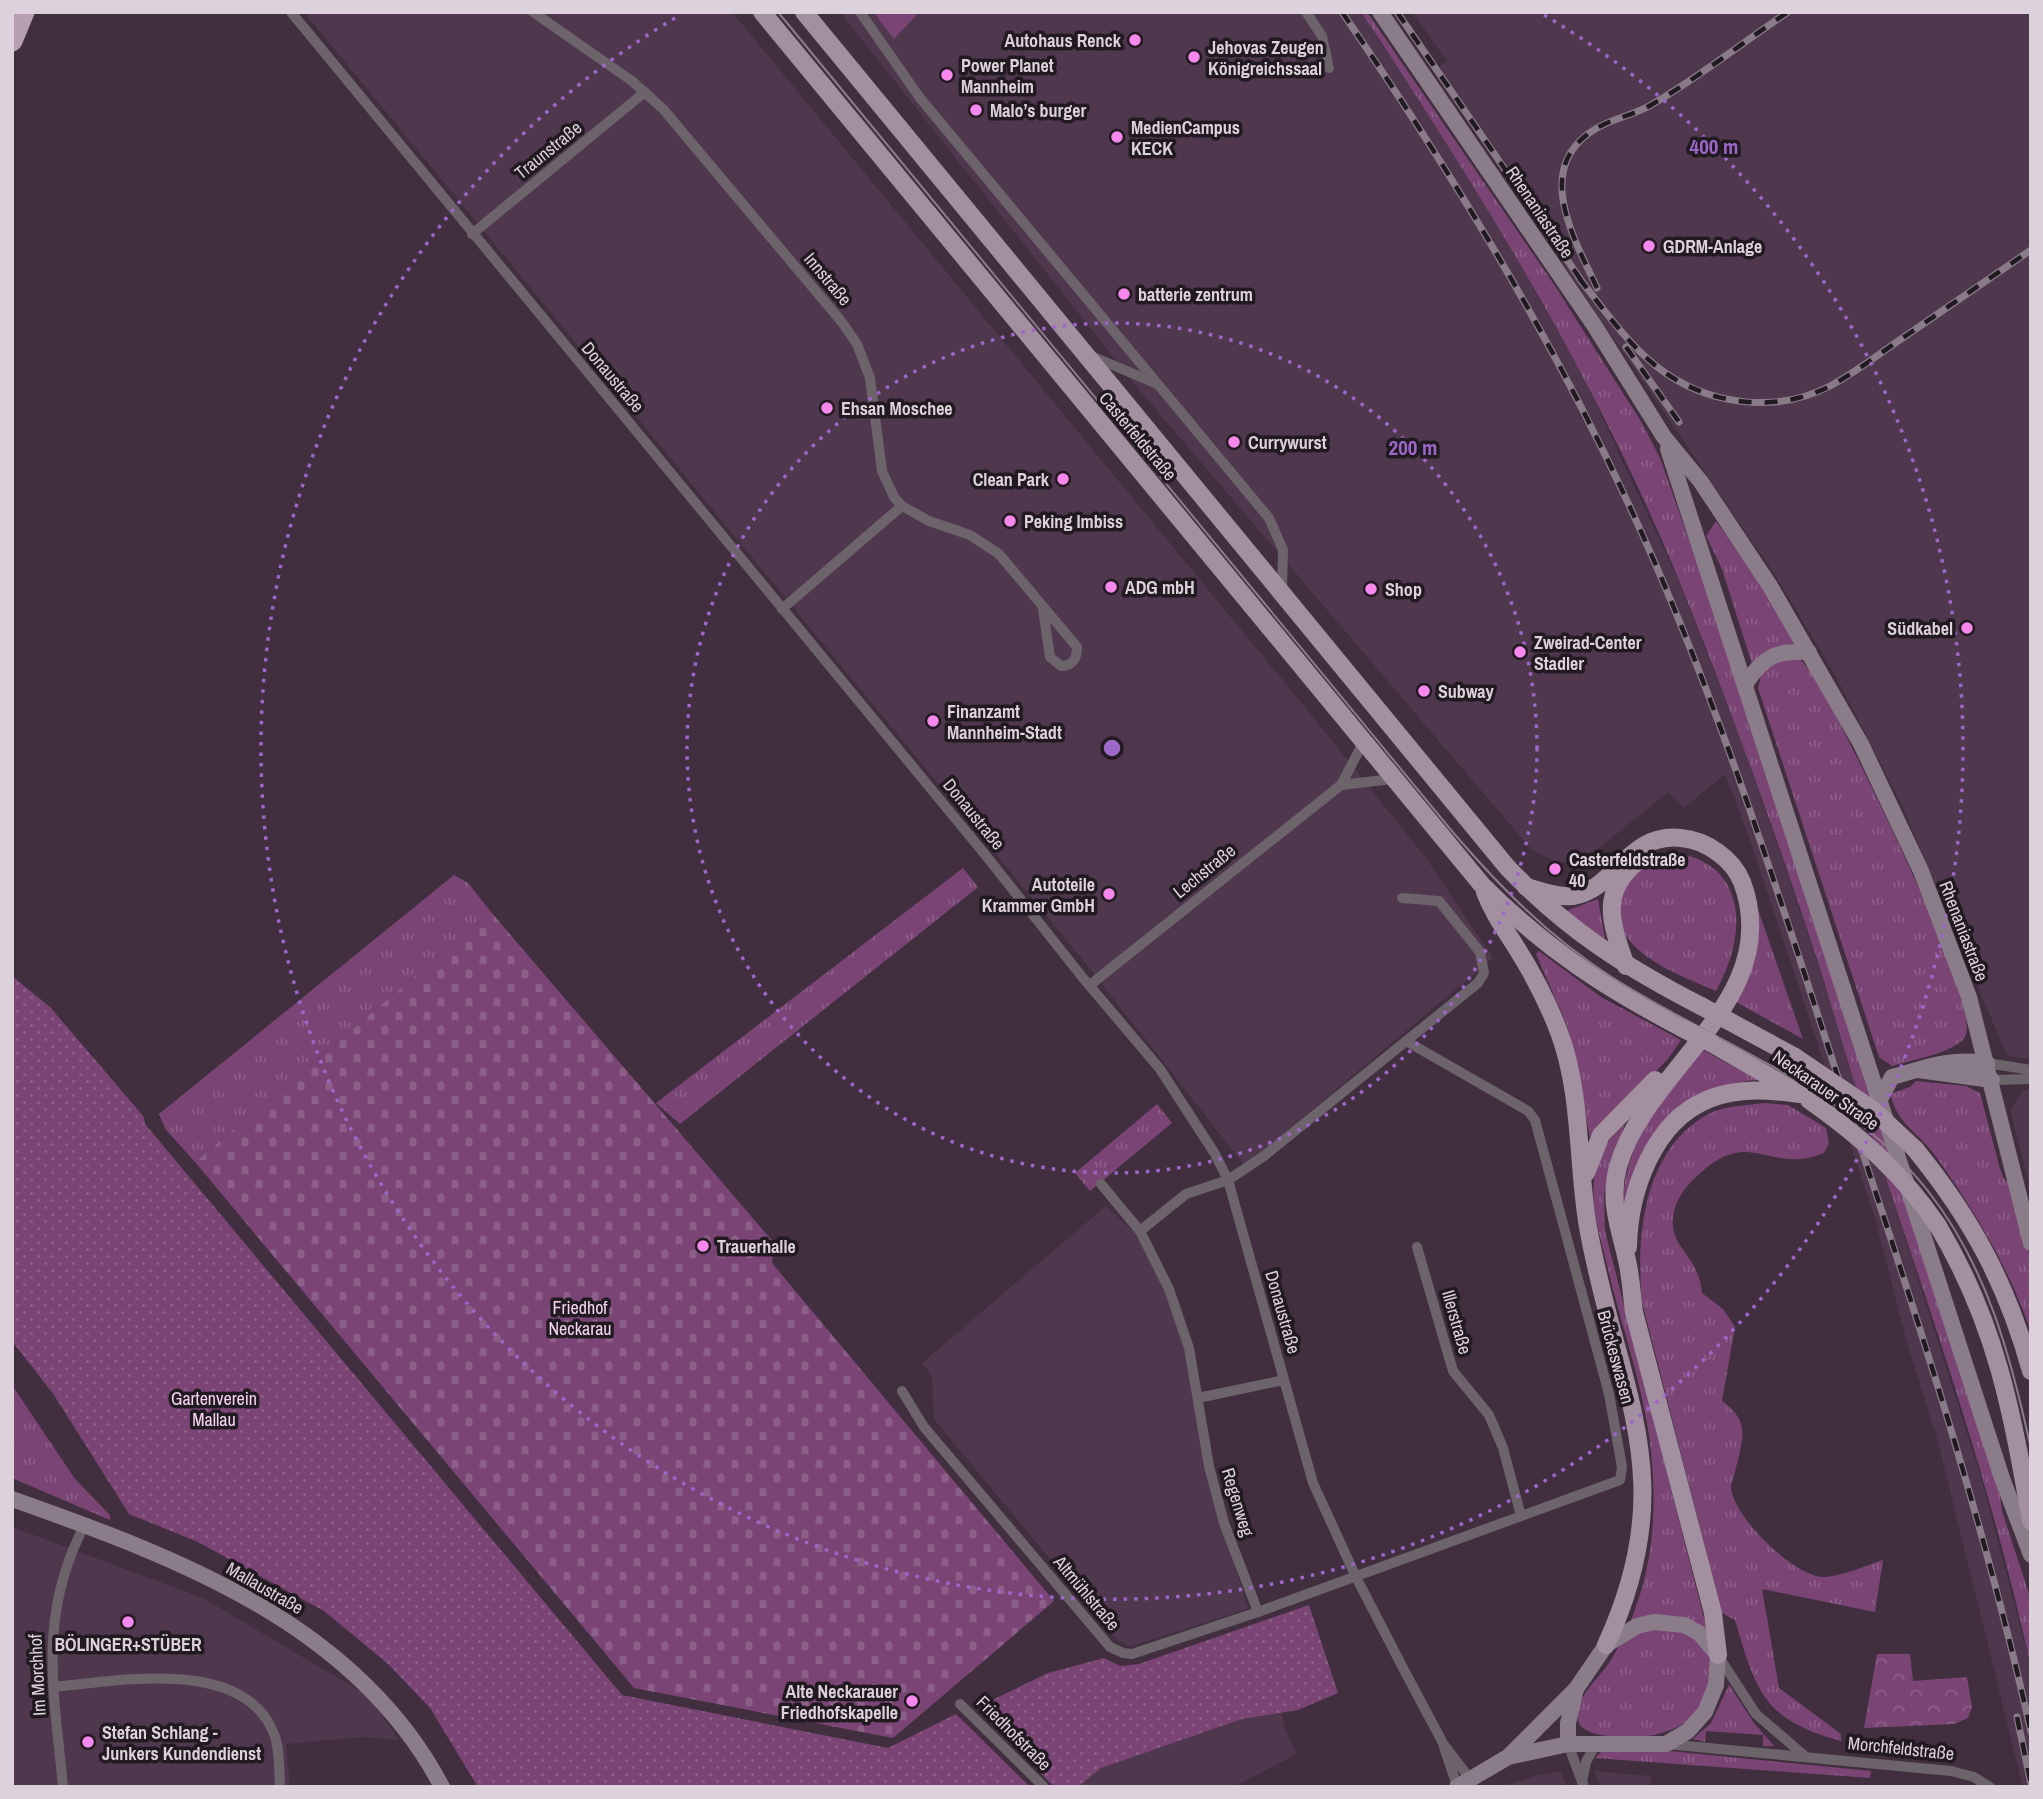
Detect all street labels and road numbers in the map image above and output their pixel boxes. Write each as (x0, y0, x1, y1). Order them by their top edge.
street label: Traunstraße (509, 115, 587, 185)
street label: Rhenaniastraße (1500, 161, 1580, 263)
street label: Innstraße (798, 247, 858, 311)
street label: Donaustraße (576, 336, 650, 418)
street label: Casterfeldstraße (1093, 386, 1183, 486)
street label: Donaustraße (937, 773, 1011, 855)
street label: Lechstraße (1167, 838, 1241, 904)
street label: Rhenaniastraße (1933, 877, 1995, 985)
street label: Neckarauer Straße (1768, 1044, 1884, 1136)
street label: Donaustraße (1259, 1268, 1307, 1356)
street label: Illerstraße (1436, 1287, 1478, 1357)
street label: Brückeswasen (1592, 1307, 1640, 1407)
street label: Regenweg (1216, 1465, 1260, 1540)
street label: Altmühlstraße (1048, 1549, 1126, 1636)
street label: Mallaustraße (222, 1556, 308, 1620)
street label: Im Morchhof (22, 1632, 52, 1717)
street label: Friedhofstraße (971, 1690, 1057, 1776)
street label: Morchfeldstraße (1847, 1730, 1955, 1766)

